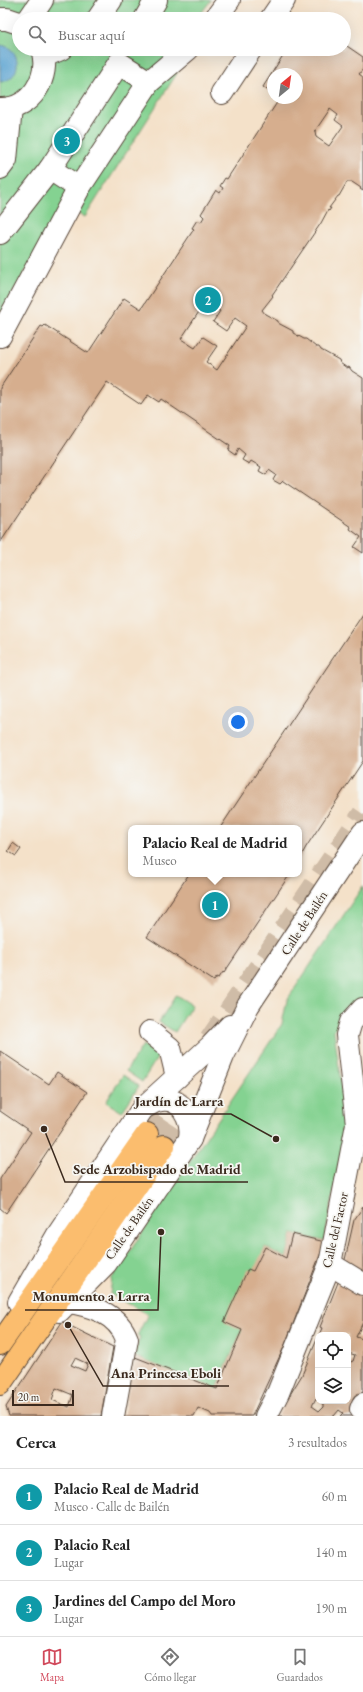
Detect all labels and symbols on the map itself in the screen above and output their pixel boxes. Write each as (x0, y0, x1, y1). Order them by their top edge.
north arrow (267, 68, 303, 104)
pin: 3 (54, 126, 80, 156)
pin: 2 (195, 285, 221, 315)
your location (228, 712, 248, 732)
street label: Calle de Bailén (277, 887, 331, 959)
pin: 1 (202, 890, 228, 920)
callout: Jardín de Larra (126, 1088, 231, 1114)
text: Jardín de Larra (133, 1092, 224, 1110)
callout: Sede Arzobispado de Madrid (65, 1156, 248, 1182)
text: Sede Arzobispado de Madrid (73, 1160, 241, 1178)
street label: Calle del Factor (318, 1190, 352, 1270)
street label: Calle de Bailén (101, 1193, 157, 1263)
callout: Monumento a Larra (25, 1284, 158, 1310)
text: Monumento a Larra (32, 1287, 150, 1305)
callout: Ana Princesa Eboli (103, 1360, 229, 1386)
text: Ana Princesa Eboli (110, 1364, 221, 1382)
scale bar (12, 1388, 74, 1407)

